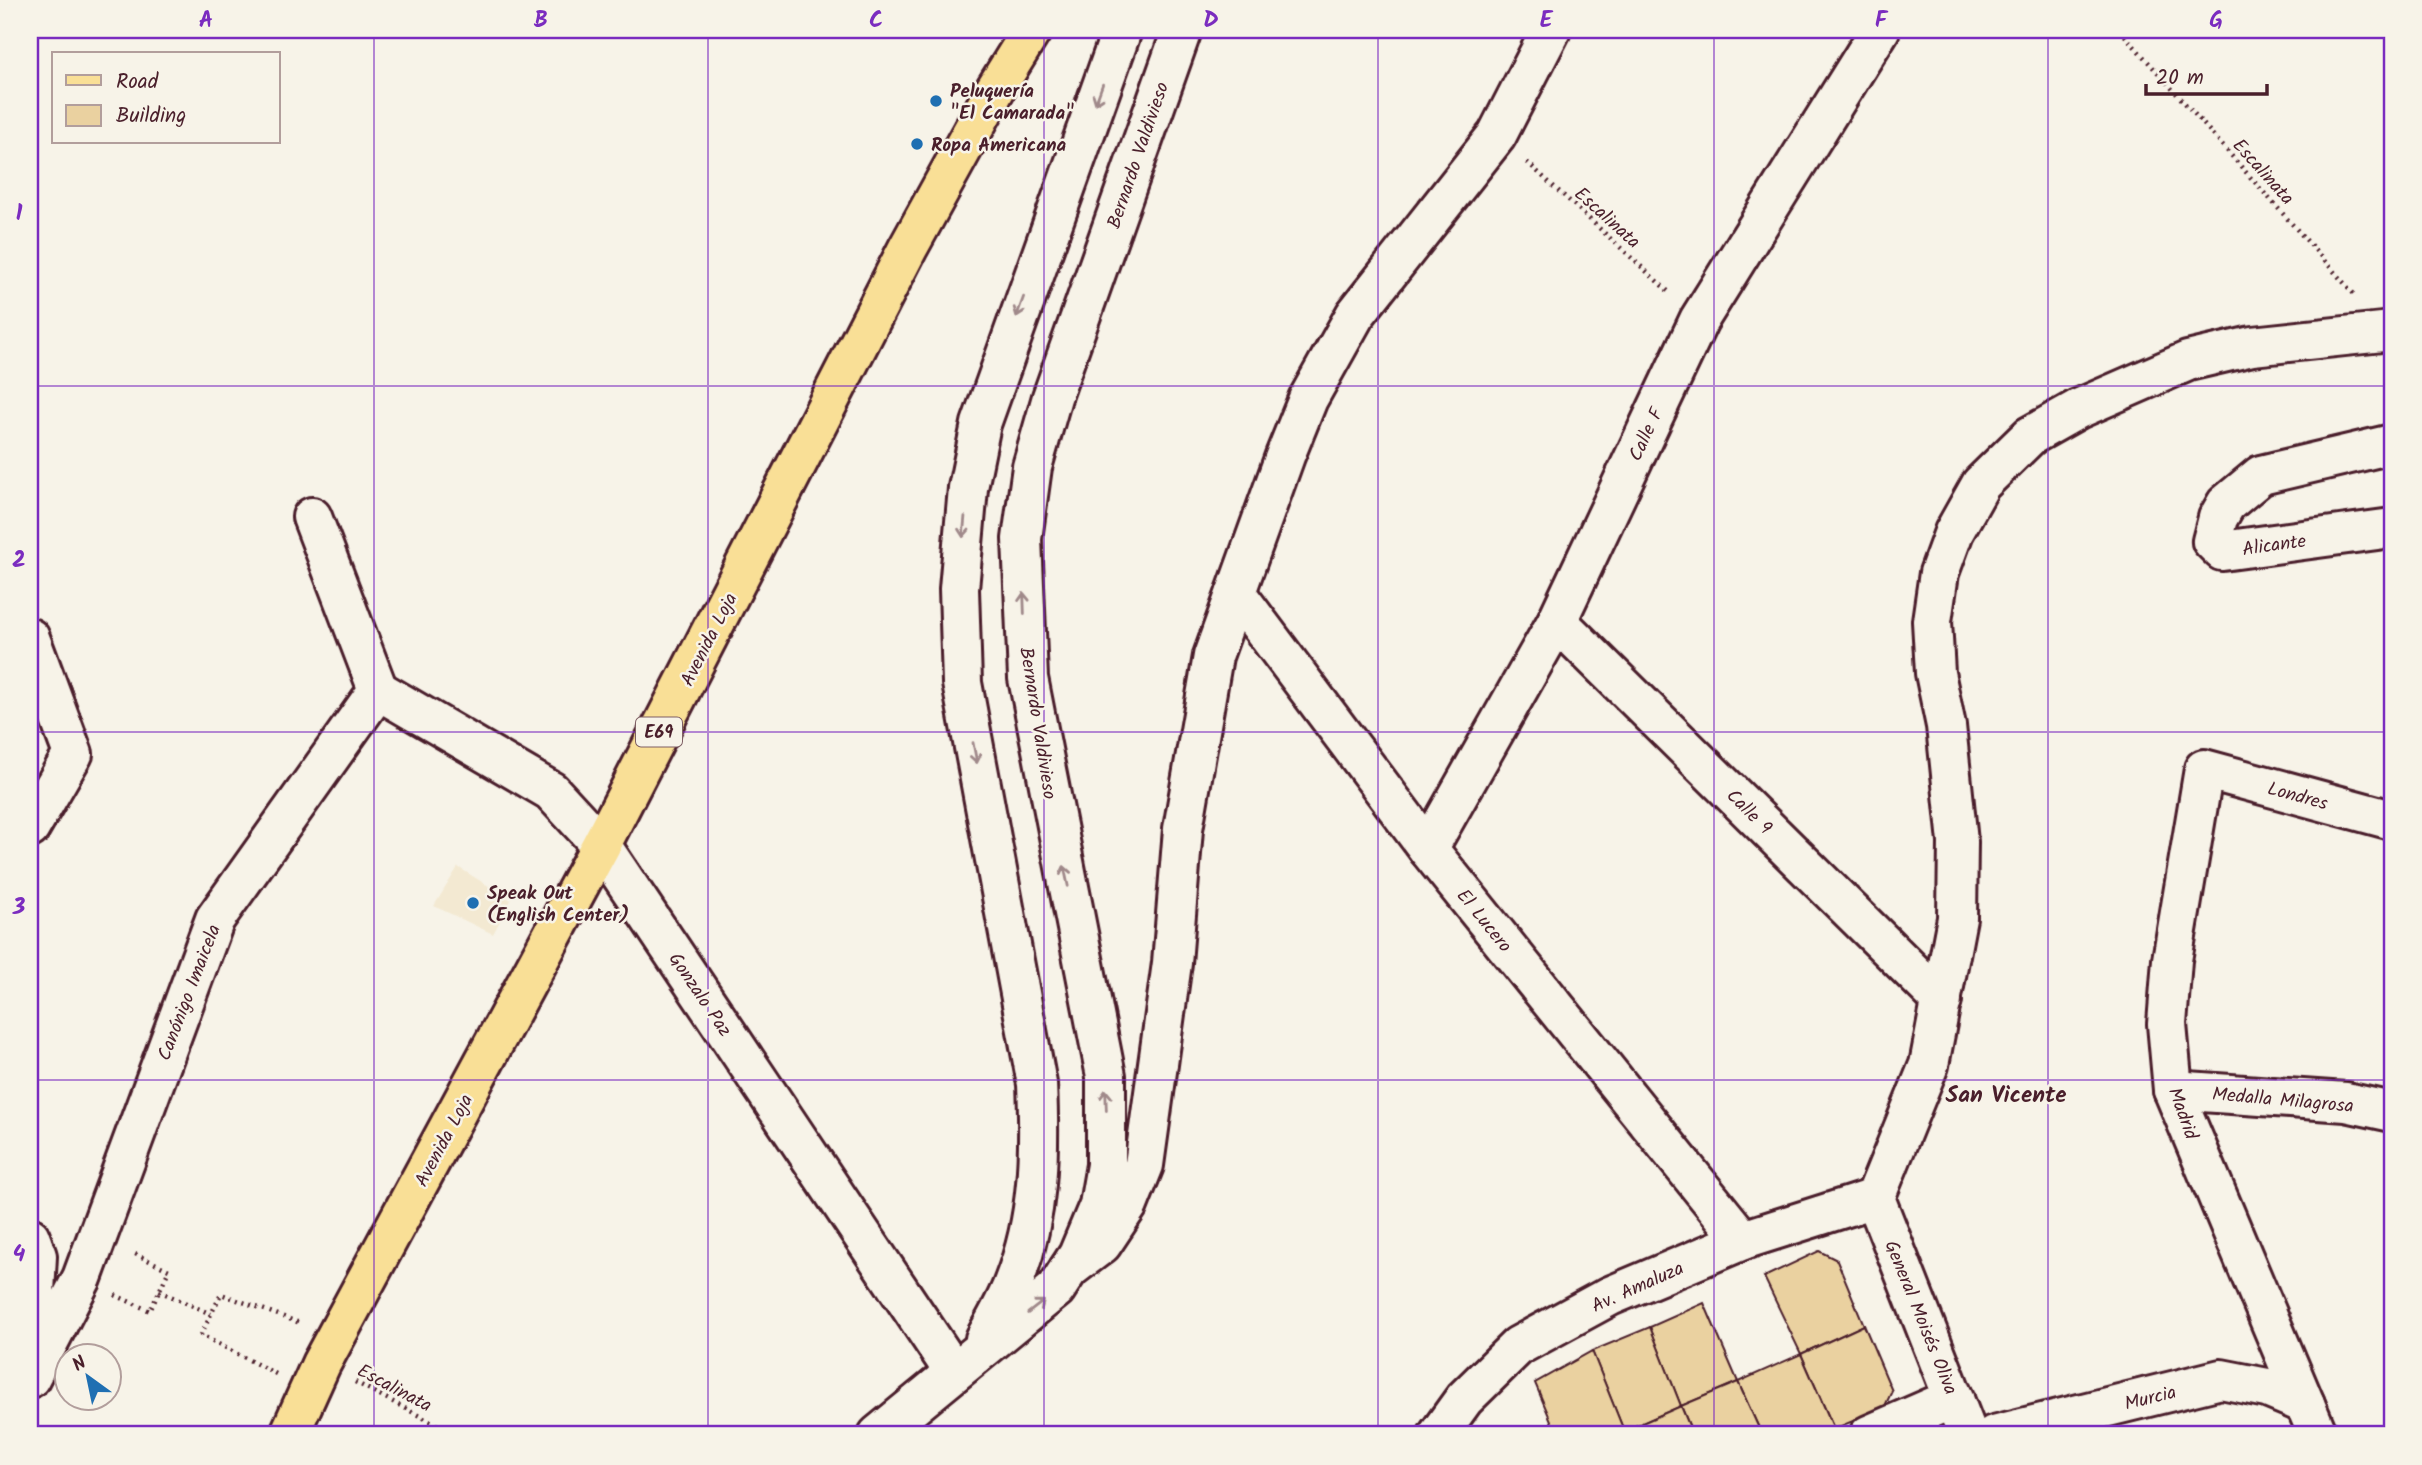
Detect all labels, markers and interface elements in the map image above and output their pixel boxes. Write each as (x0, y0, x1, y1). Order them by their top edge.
text: A (199, 3, 213, 39)
text: B (534, 3, 548, 39)
text: C (869, 3, 883, 39)
text: D (1203, 3, 1219, 39)
text: E (1540, 3, 1554, 39)
text: F (1875, 3, 1889, 39)
text: G (2209, 3, 2223, 39)
legend (52, 52, 280, 144)
scale bar (2146, 52, 2266, 96)
text: 20 m (2156, 62, 2204, 95)
text: Road (116, 66, 159, 99)
place label: Peluquería "El Camarada" (950, 77, 1074, 129)
street label: Bernardo Valdivieso (1100, 78, 1178, 233)
one-way arrow (1091, 82, 1104, 104)
marker: Peluquería "El Camarada" (928, 93, 944, 109)
text: Building (116, 100, 186, 133)
place label: Ropa Americana (931, 131, 1066, 161)
street label: Escalinata (2224, 132, 2301, 212)
marker: Ropa Americana (909, 136, 925, 152)
street label: Escalinata (1567, 180, 1647, 257)
text: 1 (16, 196, 23, 232)
one-way arrow (1013, 296, 1026, 318)
street label: Calle F (1621, 401, 1673, 466)
one-way arrow (957, 515, 970, 538)
street label: Alicante (2240, 527, 2309, 565)
text: 2 (12, 543, 26, 579)
street label: Avenida Loja (673, 588, 746, 692)
one-way arrow (1017, 592, 1030, 615)
street label: Bernardo Valdivieso (1010, 645, 1064, 801)
road number: E69 (636, 718, 682, 746)
one-way arrow (969, 741, 982, 764)
street label: Londres (2264, 774, 2331, 819)
street label: Calle 9 (1719, 782, 1779, 842)
one-way arrow (1059, 865, 1073, 888)
place label: Speak Out (English Center) (487, 879, 629, 931)
street label: El Lucero (1448, 883, 1519, 960)
text: 3 (12, 890, 26, 926)
marker: Speak Out (English Center) (465, 895, 481, 911)
street label: Canónigo Imaicela (150, 920, 230, 1065)
street label: Gonzalo Paz (660, 947, 739, 1043)
district label: San Vicente (1945, 1078, 2067, 1114)
street label: Medalla Milagrosa (2211, 1080, 2355, 1122)
street label: Madrid (2159, 1083, 2206, 1145)
one-way arrow (1100, 1088, 1113, 1111)
street label: Avenida Loja (408, 1089, 482, 1193)
street label: General Moisés Oliva (1875, 1236, 1965, 1400)
text: 4 (13, 1237, 26, 1273)
street label: Av. Amaluza (1587, 1254, 1689, 1322)
one-way arrow (1026, 1299, 1044, 1314)
north arrow (52, 1342, 122, 1412)
text: N (67, 1349, 93, 1380)
street label: Escalinata (351, 1356, 437, 1421)
street label: Murcia (2121, 1378, 2179, 1420)

